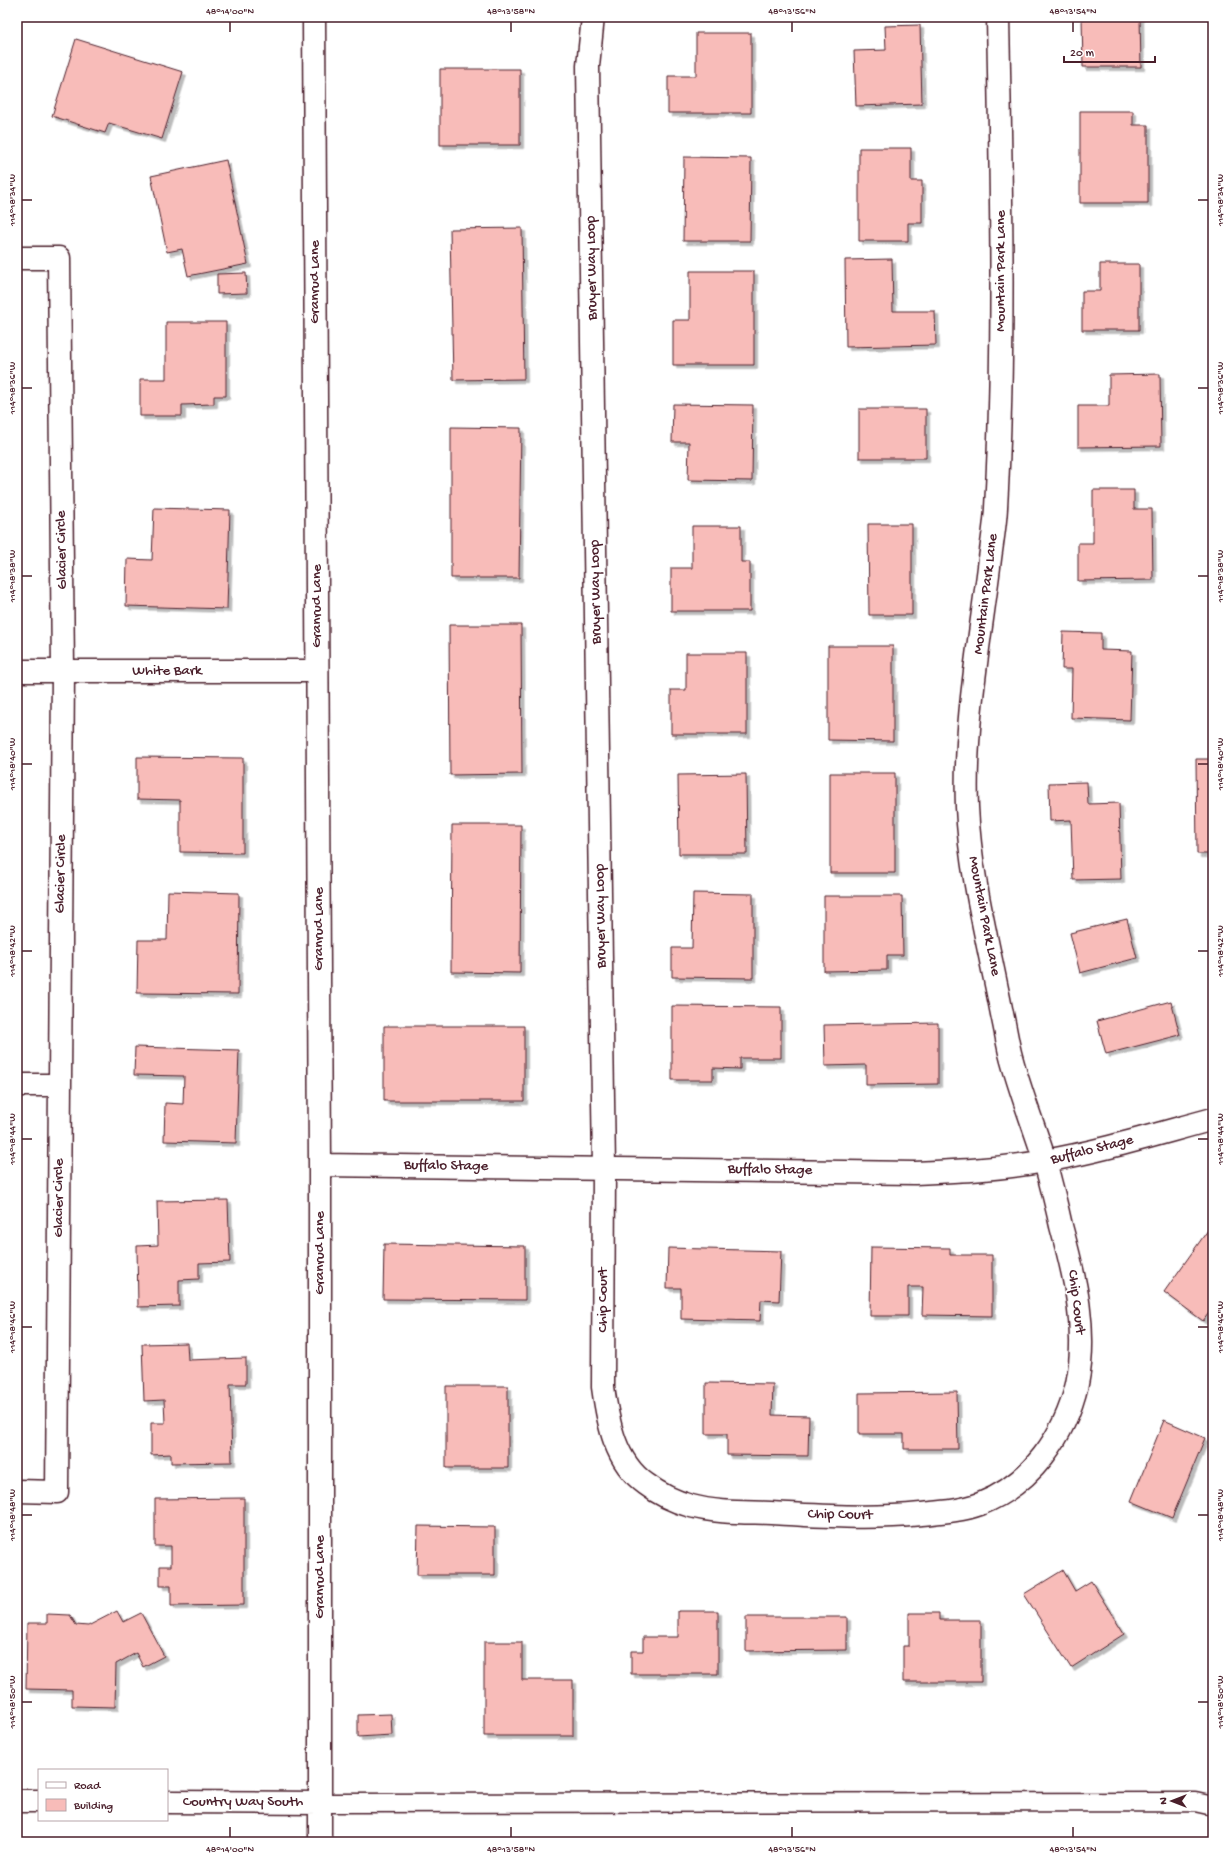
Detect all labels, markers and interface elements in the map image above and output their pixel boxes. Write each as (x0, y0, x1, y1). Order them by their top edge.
text: 48°14'00"N (206, 6, 254, 18)
text: 48°13'58"N (487, 6, 535, 18)
text: 48°13'56"N (768, 6, 816, 18)
text: 48°13'54"N (1049, 6, 1097, 18)
scale bar (1064, 38, 1155, 64)
text: 20 m (1070, 47, 1095, 61)
text: 114°18'34"W (7, 174, 19, 227)
text: 114°18'34"W (1215, 174, 1227, 227)
street label: Mountain Park Lane (992, 210, 1010, 332)
street label: Bruyer Way Loop (582, 215, 602, 321)
street label: Granrud Lane (306, 240, 324, 324)
text: 114°18'36"W (7, 361, 19, 415)
text: 114°18'36"W (1215, 361, 1227, 415)
street label: Glacier Circle (52, 510, 72, 590)
street label: Mountain Park Lane (970, 532, 1002, 655)
street label: Bruyer Way Loop (586, 539, 606, 645)
text: 114°18'38"W (7, 549, 19, 603)
text: 114°18'38"W (1215, 549, 1227, 603)
street label: Granrud Lane (308, 564, 326, 648)
street label: White Bark (132, 662, 203, 680)
text: 114°18'40"W (7, 737, 19, 791)
text: 114°18'40"W (1215, 737, 1227, 791)
street label: Glacier Circle (51, 834, 71, 914)
street label: Mountain Park Lane (964, 855, 1004, 978)
street label: Bruyer Way Loop (591, 863, 611, 969)
street label: Granrud Lane (310, 887, 328, 971)
text: 114°18'42"W (7, 925, 19, 978)
text: 114°18'42"W (1215, 925, 1227, 978)
text: 114°18'44"W (7, 1113, 19, 1166)
text: 114°18'44"W (1215, 1113, 1227, 1166)
street label: Buffalo Stage (1048, 1131, 1135, 1169)
street label: Buffalo Stage (403, 1156, 489, 1176)
street label: Glacier Circle (50, 1158, 68, 1237)
street label: Buffalo Stage (727, 1160, 813, 1180)
street label: Granrud Lane (311, 1211, 329, 1295)
street label: Chip Court (594, 1266, 612, 1332)
street label: Chip Court (1063, 1269, 1089, 1337)
text: 114°18'46"W (7, 1301, 19, 1354)
text: 114°18'46"W (1215, 1301, 1227, 1354)
text: 114°18'48"W (7, 1488, 19, 1542)
text: 114°18'48"W (1215, 1488, 1227, 1542)
street label: Chip Court (807, 1505, 874, 1525)
street label: Granrud Lane (311, 1535, 329, 1619)
text: 114°18'50"W (7, 1675, 19, 1729)
text: 114°18'50"W (1215, 1675, 1227, 1729)
legend (38, 1769, 168, 1821)
text: Road (74, 1780, 101, 1794)
north arrow (1152, 1781, 1192, 1821)
street label: Country Way South (183, 1793, 303, 1811)
text: N (1158, 1797, 1170, 1805)
text: Building (73, 1800, 113, 1814)
text: 48°14'00"N (206, 1844, 254, 1856)
text: 48°13'58"N (487, 1844, 535, 1856)
text: 48°13'56"N (768, 1844, 816, 1856)
text: 48°13'54"N (1049, 1844, 1097, 1856)

